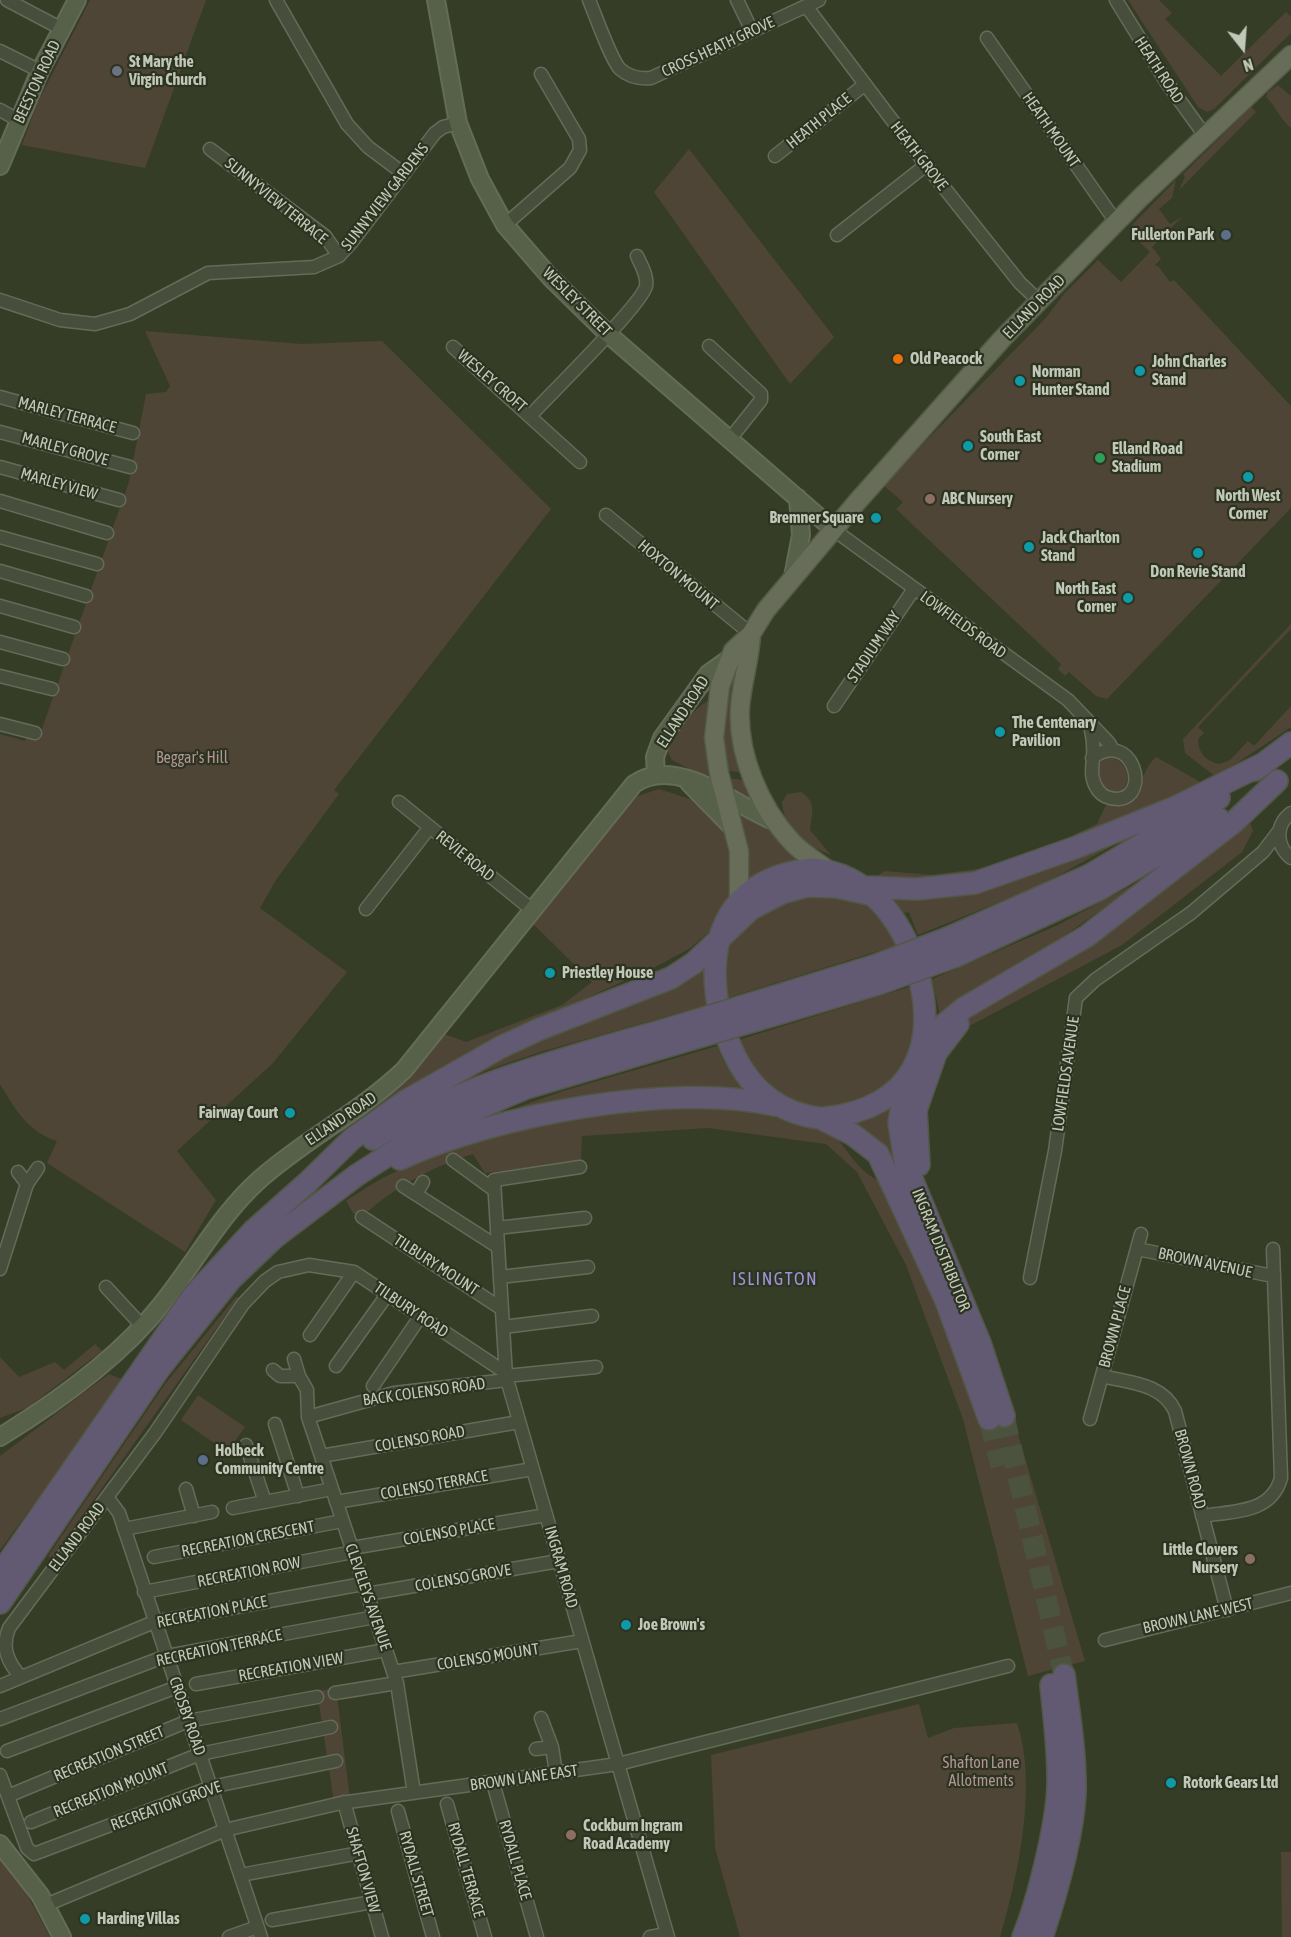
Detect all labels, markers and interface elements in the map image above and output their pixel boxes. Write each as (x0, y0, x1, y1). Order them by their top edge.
street label: CROSS HEATH GROVE (659, 13, 777, 81)
north arrow (1213, 18, 1273, 78)
street label: HEATH ROAD (1130, 33, 1188, 107)
street label: BEESTON ROAD (9, 37, 65, 127)
place label: St Mary the Virgin Church (129, 52, 206, 90)
text: N (1241, 55, 1255, 75)
marker: St Mary the Virgin Church (110, 64, 124, 78)
street label: HEATH PLACE (783, 89, 855, 153)
street label: HEATH MOUNT (1018, 89, 1084, 171)
street label: HEATH GROVE (886, 118, 952, 194)
street label: SUNNYVIEW GARDENS (337, 139, 433, 255)
street label: SUNNYVIEW TERRACE (221, 154, 331, 248)
place label: Fullerton Park (1131, 225, 1214, 245)
marker: Fullerton Park (1219, 228, 1233, 242)
street label: WESLEY STREET (538, 263, 616, 341)
street label: ELLAND ROAD (999, 271, 1069, 343)
street label: WESLEY CROFT (454, 346, 530, 416)
place label: Old Peacock (910, 349, 982, 369)
marker: Old Peacock (891, 352, 905, 366)
place label: John Charles Stand (1152, 352, 1226, 390)
place label: Norman Hunter Stand (1032, 362, 1110, 400)
marker: John Charles Stand (1133, 364, 1147, 378)
marker: Norman Hunter Stand (1013, 374, 1027, 388)
street label: MARLEY TERRACE (16, 393, 118, 437)
place label: South East Corner (980, 427, 1041, 465)
street label: MARLEY GROVE (20, 428, 110, 470)
marker: South East Corner (961, 439, 975, 453)
place label: Elland Road Stadium (1112, 439, 1183, 477)
marker: Elland Road Stadium (1093, 451, 1107, 465)
street label: MARLEY VIEW (18, 464, 100, 504)
marker: North West Corner (1241, 470, 1255, 484)
place label: North West Corner (1216, 486, 1280, 524)
place label: ABC Nursery (942, 489, 1013, 509)
marker: ABC Nursery (923, 492, 937, 506)
place label: Bremner Square (770, 508, 864, 528)
marker: Bremner Square (869, 511, 883, 525)
place label: Jack Charlton Stand (1041, 528, 1120, 566)
street label: HOXTON MOUNT (634, 536, 722, 614)
marker: Jack Charlton Stand (1022, 540, 1036, 554)
marker: Don Revie Stand (1191, 546, 1205, 560)
place label: Don Revie Stand (1150, 562, 1246, 582)
place label: North East Corner (1055, 579, 1116, 617)
street label: LOWFIELDS ROAD (916, 587, 1010, 663)
marker: North East Corner (1121, 591, 1135, 605)
street label: STADIUM WAY (843, 608, 905, 686)
street label: ELLAND ROAD (653, 673, 713, 751)
place label: The Centenary Pavilion (1012, 713, 1096, 751)
marker: The Centenary Pavilion (993, 725, 1007, 739)
park label: Beggar's Hill (156, 748, 228, 768)
street label: REVIE ROAD (432, 827, 498, 885)
place label: Priestley House (562, 963, 653, 983)
marker: Priestley House (543, 966, 557, 980)
street label: LOWFIELDS AVENUE (1048, 1015, 1084, 1133)
street label: ELLAND ROAD (302, 1088, 380, 1150)
place label: Fairway Court (199, 1103, 278, 1123)
marker: Fairway Court (283, 1106, 297, 1120)
street label: INGRAM DISTRIBUTOR (908, 1186, 974, 1314)
street label: TILBURY MOUNT (390, 1230, 482, 1300)
street label: BROWN AVENUE (1156, 1244, 1254, 1282)
district label: ISLINGTON (732, 1268, 818, 1290)
street label: TILBURY ROAD (370, 1278, 452, 1342)
street label: BROWN PLACE (1095, 1284, 1135, 1370)
street label: BACK COLENSO ROAD (361, 1374, 487, 1410)
street label: COLENSO ROAD (374, 1422, 466, 1456)
street label: BROWN ROAD (1170, 1427, 1210, 1511)
place label: Holbeck Community Centre (215, 1441, 324, 1479)
marker: Holbeck Community Centre (196, 1453, 210, 1467)
street label: COLENSO TERRACE (379, 1466, 489, 1504)
street label: ELLAND ROAD (45, 1499, 109, 1575)
street label: COLENSO PLACE (402, 1514, 496, 1550)
street label: RECREATION CRESCENT (180, 1517, 316, 1561)
street label: INGRAM ROAD (540, 1524, 582, 1610)
place label: Little Clovers Nursery (1163, 1540, 1238, 1578)
street label: CLEVELEYS AVENUE (341, 1541, 395, 1653)
marker: Little Clovers Nursery (1243, 1552, 1257, 1566)
street label: RECREATION ROW (196, 1553, 302, 1591)
street label: COLENSO GROVE (414, 1560, 512, 1596)
street label: RECREATION PLACE (155, 1592, 269, 1632)
street label: BROWN LANE WEST (1141, 1594, 1255, 1638)
place label: Joe Brown's (638, 1615, 705, 1635)
marker: Joe Brown's (619, 1618, 633, 1632)
street label: RECREATION TERRACE (154, 1625, 284, 1671)
street label: COLENSO MOUNT (436, 1639, 540, 1675)
street label: RECREATION VIEW (237, 1648, 345, 1686)
street label: CROSBY ROAD (165, 1674, 209, 1758)
street label: RECREATION STREET (51, 1722, 167, 1786)
park label: Shafton Lane Allotments (943, 1753, 1019, 1791)
street label: RECREATION MOUNT (51, 1758, 171, 1822)
street label: BROWN LANE EAST (469, 1761, 579, 1795)
place label: Rotork Gears Ltd (1183, 1773, 1278, 1793)
marker: Rotork Gears Ltd (1164, 1776, 1178, 1790)
street label: RECREATION GROVE (108, 1777, 224, 1835)
place label: Cockburn Ingram Road Academy (583, 1816, 683, 1854)
street label: RYDALL PLACE (494, 1818, 536, 1902)
street label: RYDALL TERRACE (443, 1820, 489, 1920)
street label: SHAFTON VIEW (342, 1825, 384, 1915)
marker: Cockburn Ingram Road Academy (564, 1828, 578, 1842)
street label: RYDALL STREET (395, 1829, 437, 1919)
place label: Harding Villas (97, 1909, 180, 1929)
marker: Harding Villas (78, 1912, 92, 1926)

